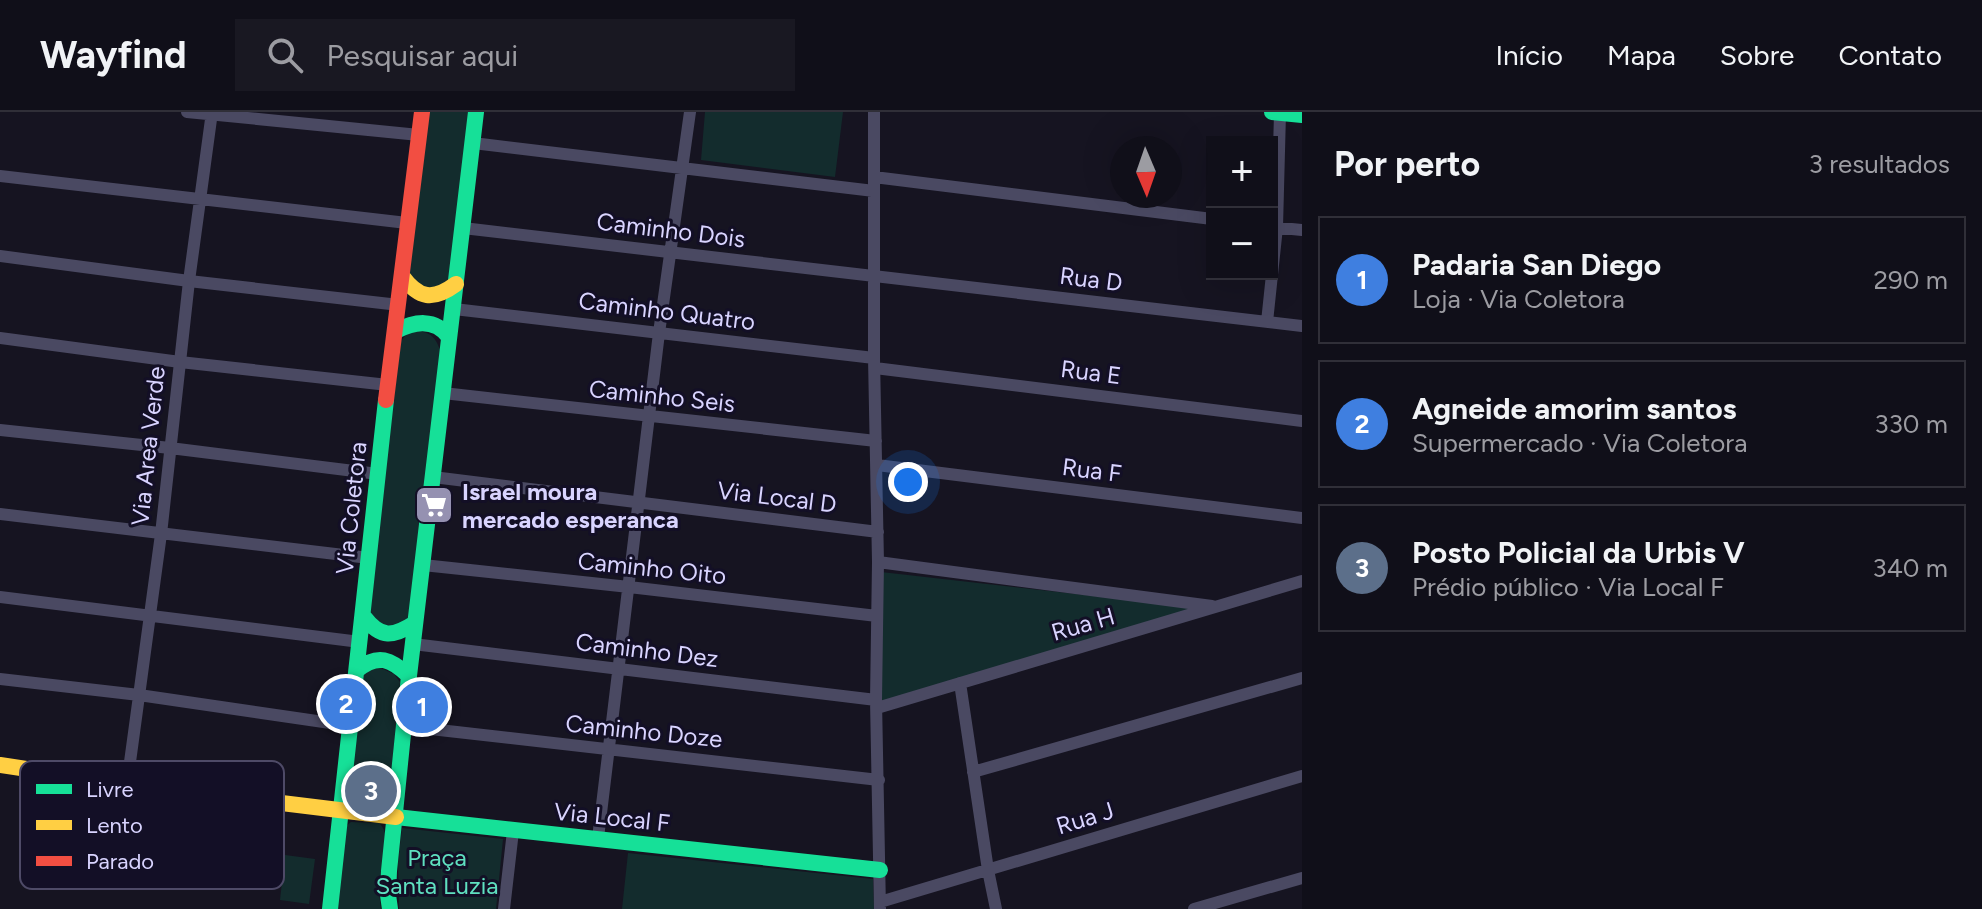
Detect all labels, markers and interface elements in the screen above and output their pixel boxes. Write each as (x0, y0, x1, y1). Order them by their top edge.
search box (235, 19, 795, 91)
text: Wayfind (40, 32, 187, 78)
icon: search (263, 33, 307, 77)
text: Pesquisar aqui (327, 37, 518, 74)
text: Início (1495, 38, 1563, 72)
text: Mapa (1607, 38, 1676, 72)
text: Sobre (1720, 38, 1794, 72)
text: Contato (1838, 38, 1942, 72)
north arrow (1110, 136, 1182, 208)
map controls (1206, 136, 1278, 280)
button: + (1206, 136, 1278, 208)
text: Por perto (1334, 144, 1480, 185)
text: 3 resultados (1809, 148, 1950, 180)
street label: Caminho Dois (595, 207, 747, 253)
button: − (1206, 208, 1278, 280)
text: Padaria San Diego (1412, 246, 1661, 283)
street label: Rua D (1058, 261, 1124, 297)
text: 1 (1357, 264, 1367, 296)
text: 290 m (1874, 264, 1948, 296)
text: Loja · Via Coletora (1412, 283, 1625, 315)
street label: Caminho Quatro (577, 286, 757, 336)
street label: Rua E (1059, 354, 1123, 390)
street label: Via Area Verde (125, 365, 171, 527)
street label: Caminho Seis (588, 374, 736, 418)
text: Agneide amorim santos (1412, 390, 1737, 427)
text: 2 (1354, 408, 1370, 440)
text: 330 m (1874, 408, 1948, 440)
text: Supermercado · Via Coletora (1412, 427, 1747, 459)
street label: Via Coletora (330, 440, 372, 576)
street label: Rua F (1061, 452, 1123, 488)
your location (888, 462, 928, 502)
street label: Via Local D (716, 475, 838, 519)
place label: Israel moura mercado esperanca (462, 477, 679, 534)
supermarket icon: Israel moura mercado esperanca (413, 484, 455, 526)
text: Posto Policial da Urbis V (1412, 534, 1745, 571)
street label: Caminho Oito (576, 546, 728, 590)
text: 3 (1355, 552, 1369, 584)
text: 340 m (1872, 552, 1948, 584)
text: Prédio público · Via Local F (1412, 571, 1724, 603)
street label: Rua H (1048, 601, 1118, 647)
street label: Caminho Dez (574, 627, 720, 673)
pin: 2 (320, 674, 372, 734)
pin: 1 (396, 677, 448, 737)
street label: Caminho Doze (564, 708, 724, 754)
legend (20, 761, 284, 889)
pin: 3 (345, 761, 397, 821)
text: Livre (86, 776, 133, 803)
street label: Rua J (1053, 796, 1117, 840)
street label: Via Local F (553, 797, 671, 837)
text: Lento (86, 812, 143, 839)
park label: Praça Santa Luzia (375, 843, 499, 900)
text: Parado (86, 848, 154, 875)

